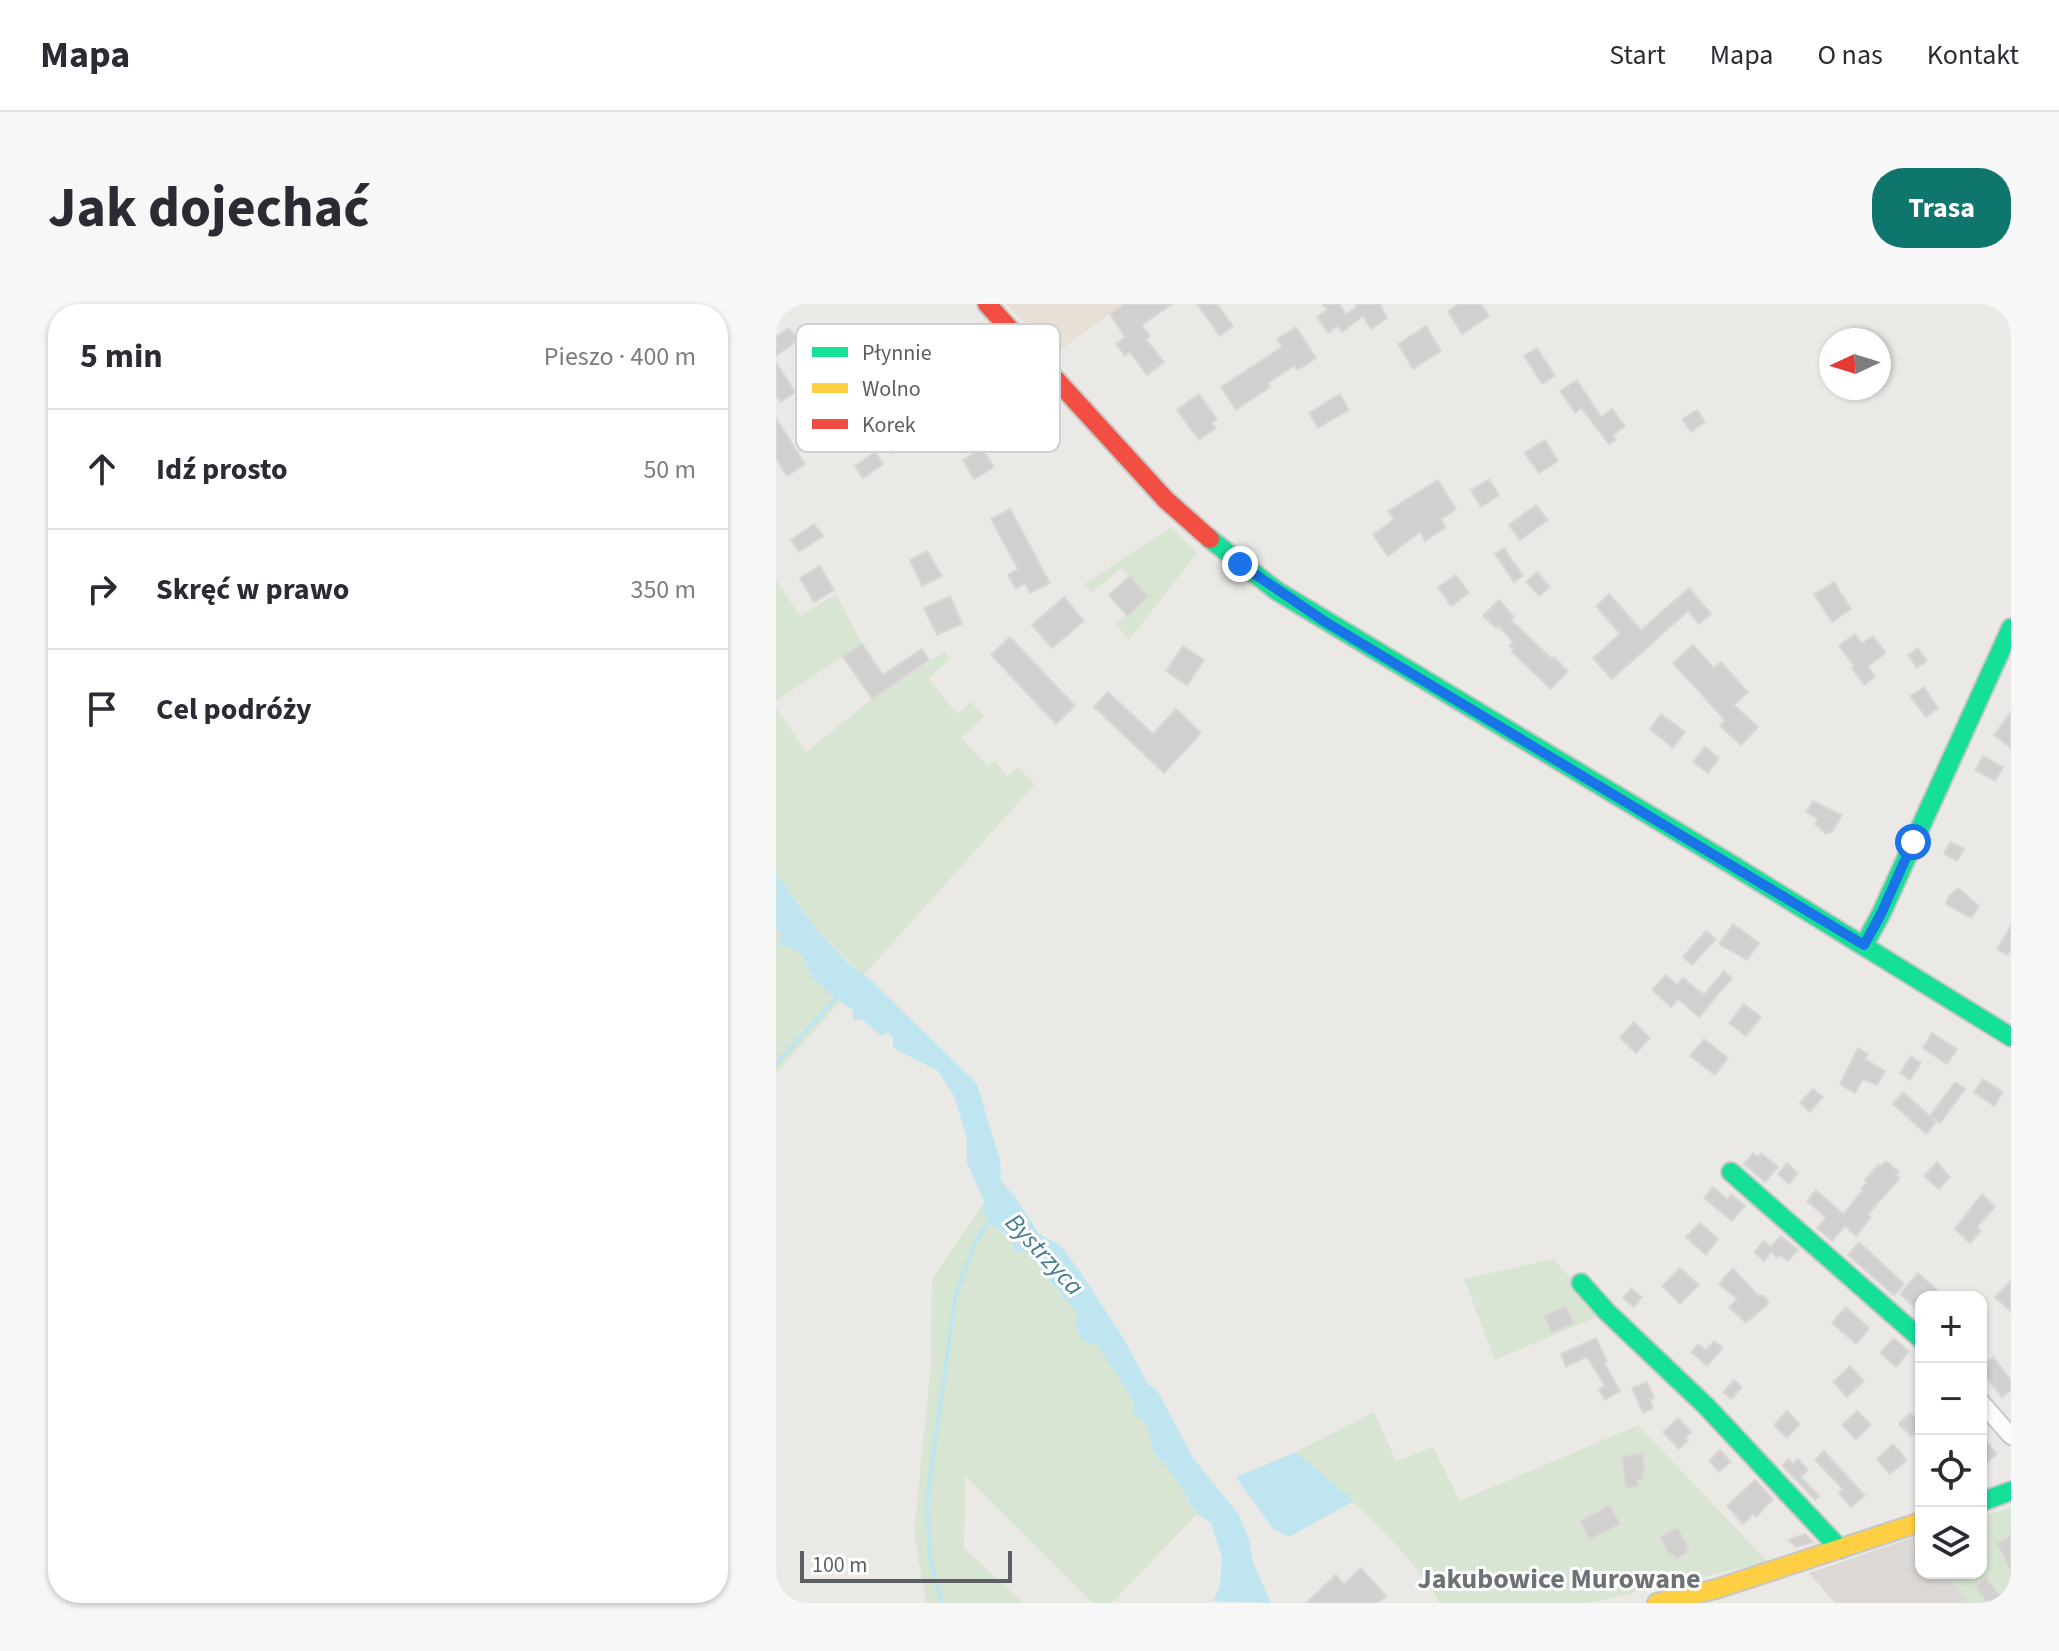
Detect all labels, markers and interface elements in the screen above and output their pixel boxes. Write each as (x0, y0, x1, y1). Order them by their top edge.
text: Mapa (40, 28, 130, 82)
text: Start (1609, 35, 1666, 75)
text: Mapa (1710, 35, 1773, 75)
text: O nas (1817, 35, 1883, 75)
text: Kontakt (1927, 35, 2019, 75)
button: Trasa (1872, 168, 2011, 248)
text: Jak dojechać (48, 169, 370, 248)
legend (796, 324, 1060, 452)
north arrow (1819, 328, 1891, 400)
text: 5 min (80, 332, 163, 381)
text: Płynnie (862, 337, 932, 369)
text: Pieszo · 400 m (544, 338, 696, 375)
text: Wolno (862, 373, 921, 405)
text: Korek (862, 409, 916, 441)
icon: ahead (80, 447, 124, 491)
text: Idź prosto (156, 448, 288, 491)
text: 50 m (643, 451, 696, 488)
route end (1222, 546, 1258, 582)
icon: right (80, 567, 124, 611)
text: Skręć w prawo (156, 568, 349, 611)
text: 350 m (630, 571, 696, 608)
icon: arrive (80, 687, 124, 731)
text: Cel podróży (156, 688, 312, 731)
route start (1895, 824, 1931, 860)
water label: Bystrzyca (997, 1205, 1093, 1304)
map controls (1915, 1291, 1987, 1579)
button: + (1915, 1291, 1987, 1363)
button: − (1915, 1363, 1987, 1435)
button: locate (1915, 1435, 1987, 1507)
button: layers (1915, 1507, 1987, 1579)
scale bar (800, 1547, 1012, 1583)
text: 100 m (812, 1549, 867, 1581)
district label: Jakubowice Murowane (1417, 1559, 1701, 1599)

